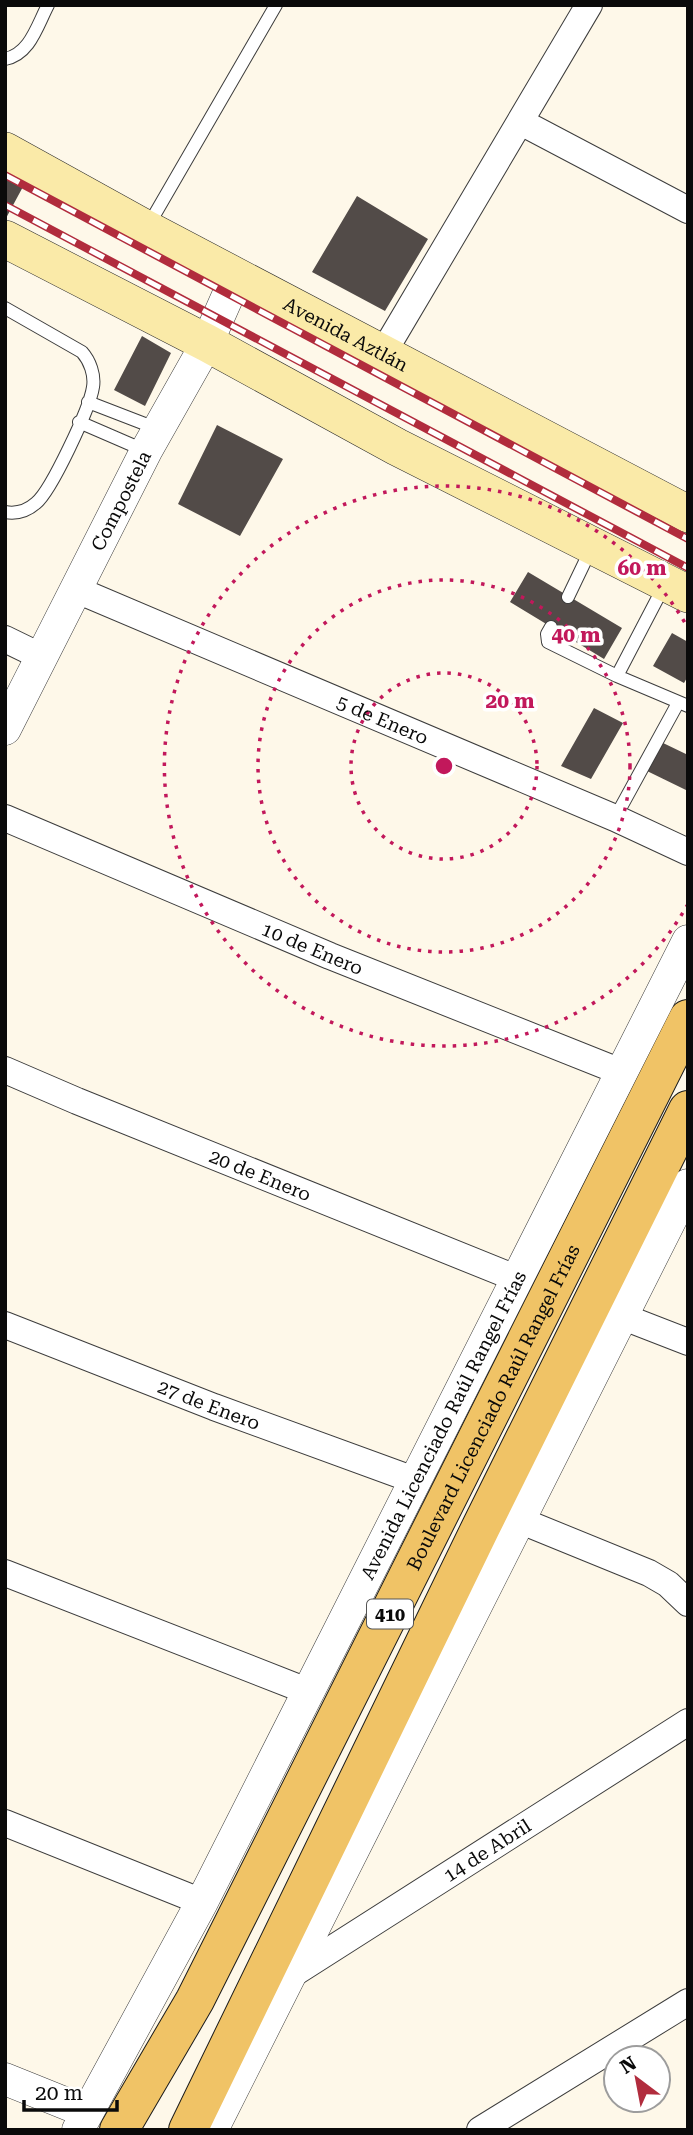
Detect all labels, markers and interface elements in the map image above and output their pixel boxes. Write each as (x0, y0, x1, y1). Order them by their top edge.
street label: Avenida Aztlán (280, 292, 412, 376)
street label: Compostela (86, 446, 156, 555)
text: 60 m (617, 556, 667, 580)
text: 40 m (551, 623, 601, 647)
text: 20 m (485, 689, 535, 713)
street label: 5 de Enero (334, 690, 432, 749)
centre of rings (432, 754, 456, 778)
street label: 10 de Enero (258, 917, 367, 980)
street label: 20 de Enero (206, 1144, 314, 1206)
street label: Boulevard Licenciado Raúl Rangel Frías (401, 1240, 584, 1574)
street label: Avenida Licenciado Raúl Rangel Frías (356, 1267, 531, 1583)
street label: 27 de Enero (155, 1375, 263, 1434)
road number: 410 (367, 1600, 413, 1629)
street label: 14 de Abril (439, 1814, 535, 1886)
north arrow (602, 2044, 672, 2114)
text: N (616, 2051, 641, 2079)
scale bar (24, 2068, 117, 2112)
text: 20 m (35, 2081, 83, 2105)

